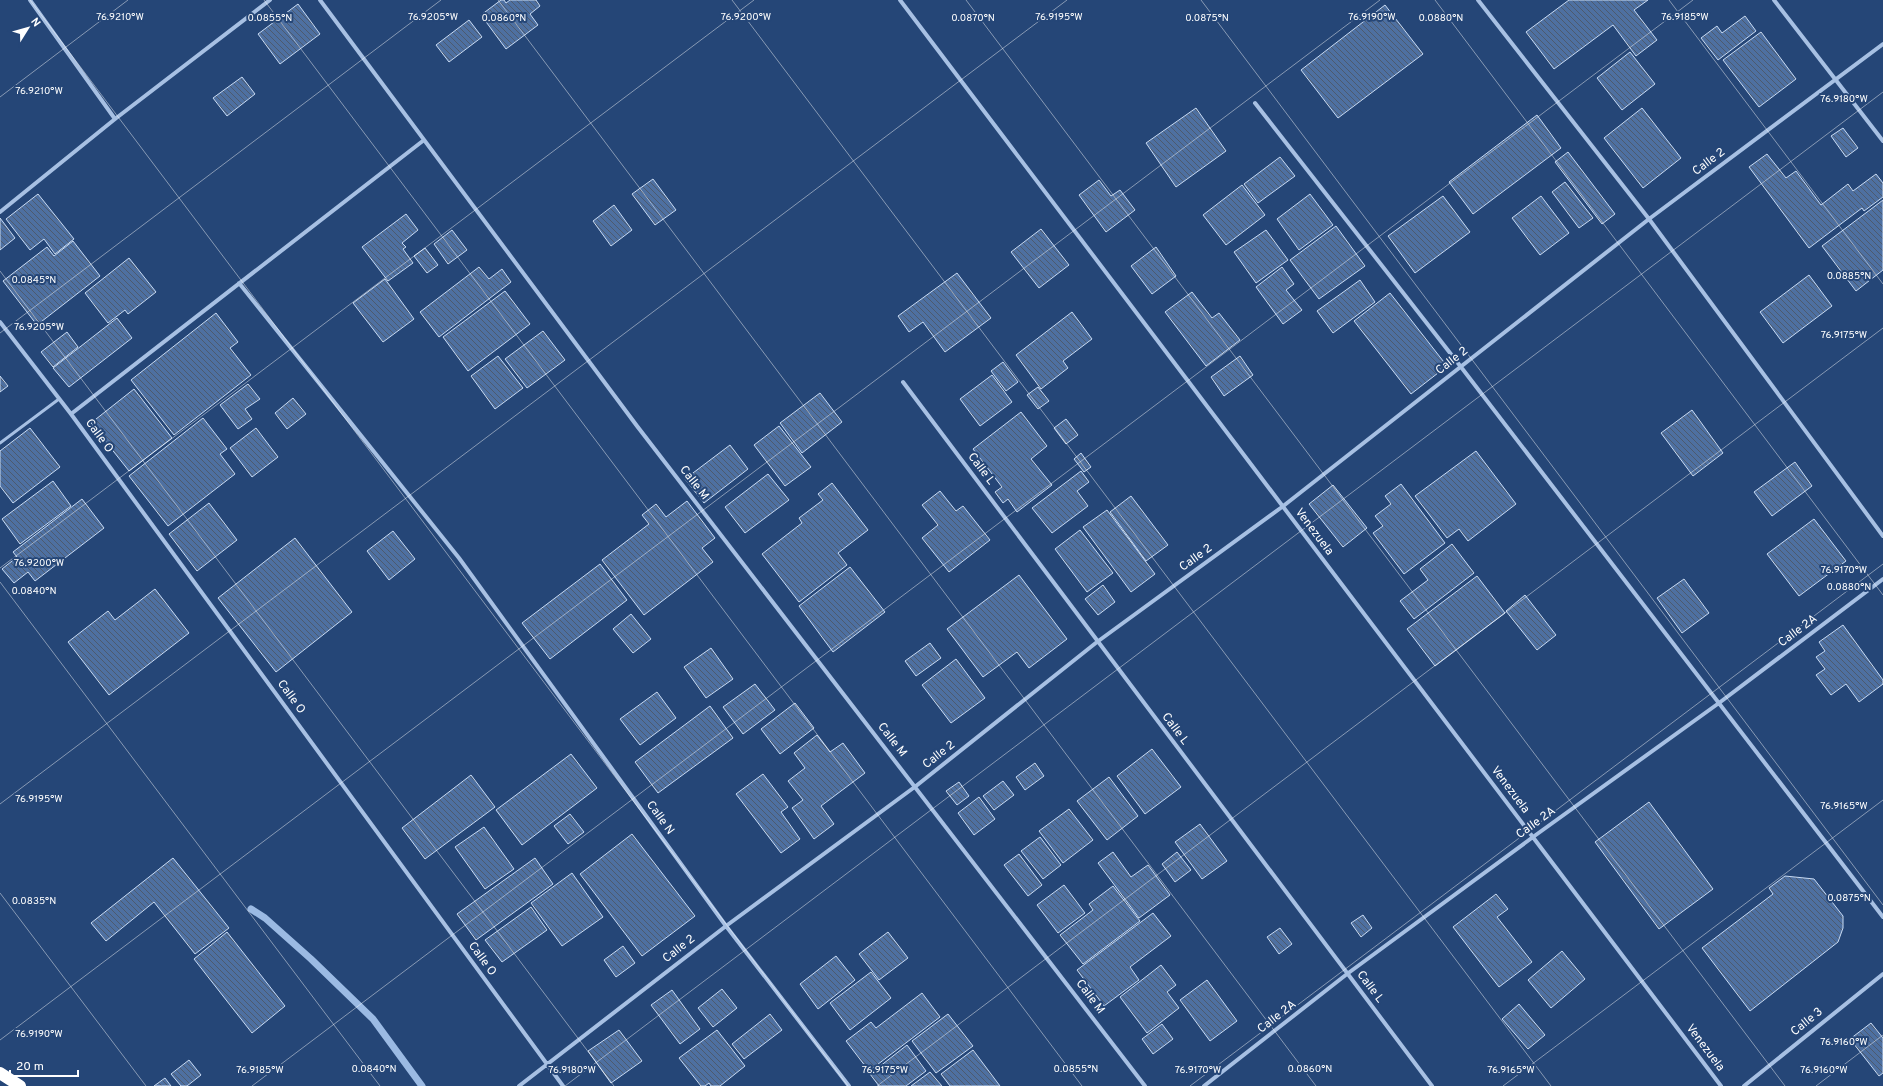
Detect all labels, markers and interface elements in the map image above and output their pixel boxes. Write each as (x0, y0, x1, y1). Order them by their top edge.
north arrow (8, 8, 48, 48)
text: 76.9210°W (96, 11, 144, 24)
text: 76.9205°W (408, 11, 458, 24)
text: 76.9200°W (721, 11, 771, 24)
text: 76.9195°W (1035, 11, 1083, 24)
text: 76.9190°W (1348, 11, 1396, 24)
text: 76.9185°W (1661, 11, 1709, 24)
text: 0.0855°N (248, 12, 292, 25)
text: 0.0860°N (482, 12, 526, 25)
text: 0.0870°N (951, 12, 995, 25)
text: 0.0875°N (1185, 12, 1229, 25)
text: 0.0880°N (1419, 12, 1463, 25)
text: N (27, 15, 43, 30)
text: 76.9210°W (15, 85, 63, 98)
text: 76.9180°W (1820, 93, 1868, 106)
street label: Calle 2 (1689, 144, 1729, 180)
text: 0.0885°N (1827, 270, 1871, 283)
text: 0.0845°N (12, 274, 56, 287)
text: 76.9205°W (14, 321, 64, 334)
text: 76.9175°W (1821, 329, 1867, 342)
street label: Calle 2 (1433, 343, 1471, 379)
street label: Calle O (81, 416, 117, 456)
street label: Calle L (964, 450, 998, 489)
street label: Calle M (676, 463, 712, 503)
street label: Venezuela (1291, 505, 1337, 559)
street label: Calle 2 (1176, 541, 1216, 575)
text: 76.9200°W (14, 557, 64, 570)
text: 76.9170°W (1821, 564, 1867, 577)
text: 0.0880°N (1827, 581, 1871, 594)
text: 0.0840°N (11, 585, 57, 598)
street label: Calle 2A (1775, 611, 1821, 651)
street label: Calle O (273, 677, 309, 717)
street label: Calle L (1158, 710, 1192, 749)
street label: Calle M (874, 720, 910, 760)
street label: Calle 2 (920, 737, 958, 773)
street label: Venezuela (1487, 763, 1533, 817)
text: 76.9195°W (15, 793, 63, 806)
street label: Calle N (642, 798, 678, 838)
text: 76.9165°W (1820, 800, 1868, 813)
street label: Calle 2A (1513, 803, 1559, 843)
text: 0.0875°N (1827, 892, 1871, 905)
text: 0.0835°N (12, 895, 56, 908)
street label: Calle 2 (660, 931, 698, 967)
street label: Calle O (464, 939, 500, 979)
street label: Calle L (1353, 968, 1387, 1007)
street label: Calle M (1072, 976, 1108, 1018)
street label: Calle 2A (1254, 997, 1300, 1037)
street label: Calle 3 (1788, 1004, 1826, 1040)
street label: Venezuela (1682, 1021, 1728, 1075)
text: 76.9190°W (15, 1028, 63, 1041)
text: 76.9160°W (1820, 1036, 1868, 1049)
scale bar (10, 1052, 78, 1078)
text: 20 m (16, 1059, 44, 1075)
text: 0.0840°N (351, 1063, 397, 1076)
text: 0.0855°N (1054, 1063, 1098, 1076)
text: 0.0860°N (1288, 1063, 1332, 1076)
text: 76.9185°W (236, 1064, 284, 1077)
text: 76.9180°W (548, 1064, 596, 1077)
text: 76.9175°W (862, 1064, 908, 1077)
text: 76.9170°W (1175, 1064, 1221, 1077)
text: 76.9165°W (1487, 1064, 1535, 1077)
text: 76.9160°W (1800, 1064, 1848, 1077)

